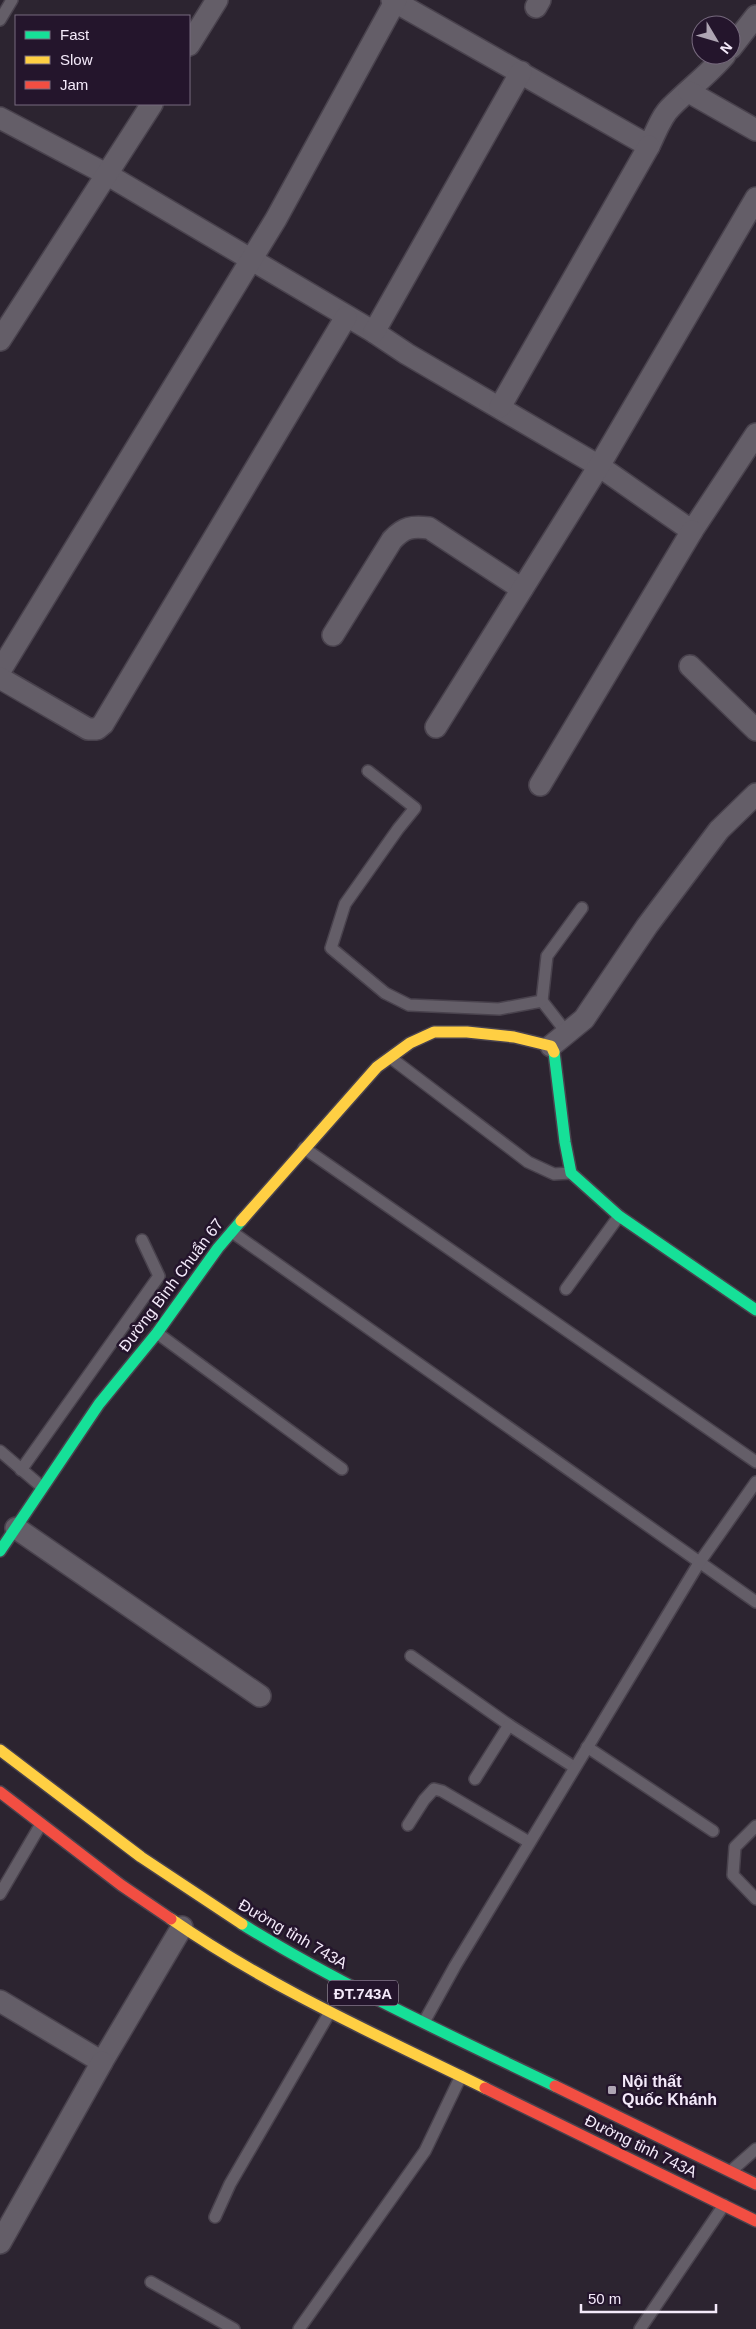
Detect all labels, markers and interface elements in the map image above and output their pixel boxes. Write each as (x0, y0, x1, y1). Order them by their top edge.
legend (15, 15, 190, 105)
north arrow (691, 15, 741, 65)
text: Fast (60, 26, 90, 43)
text: N (717, 39, 736, 57)
text: Slow (60, 51, 93, 68)
text: Jam (60, 76, 88, 93)
street label: Đường Bình Chuẩn 67 (116, 1215, 227, 1355)
street label: Đường tỉnh 743A (236, 1896, 351, 1972)
road number: ĐT.743A (328, 1980, 398, 2006)
place label: Nội thất Quốc Khánh (622, 2073, 717, 2108)
marker: Nội thất Quốc Khánh (606, 2084, 618, 2096)
street label: Đường tỉnh 743A (582, 2111, 700, 2181)
scale bar (581, 2282, 716, 2314)
text: 50 m (588, 2290, 621, 2307)

